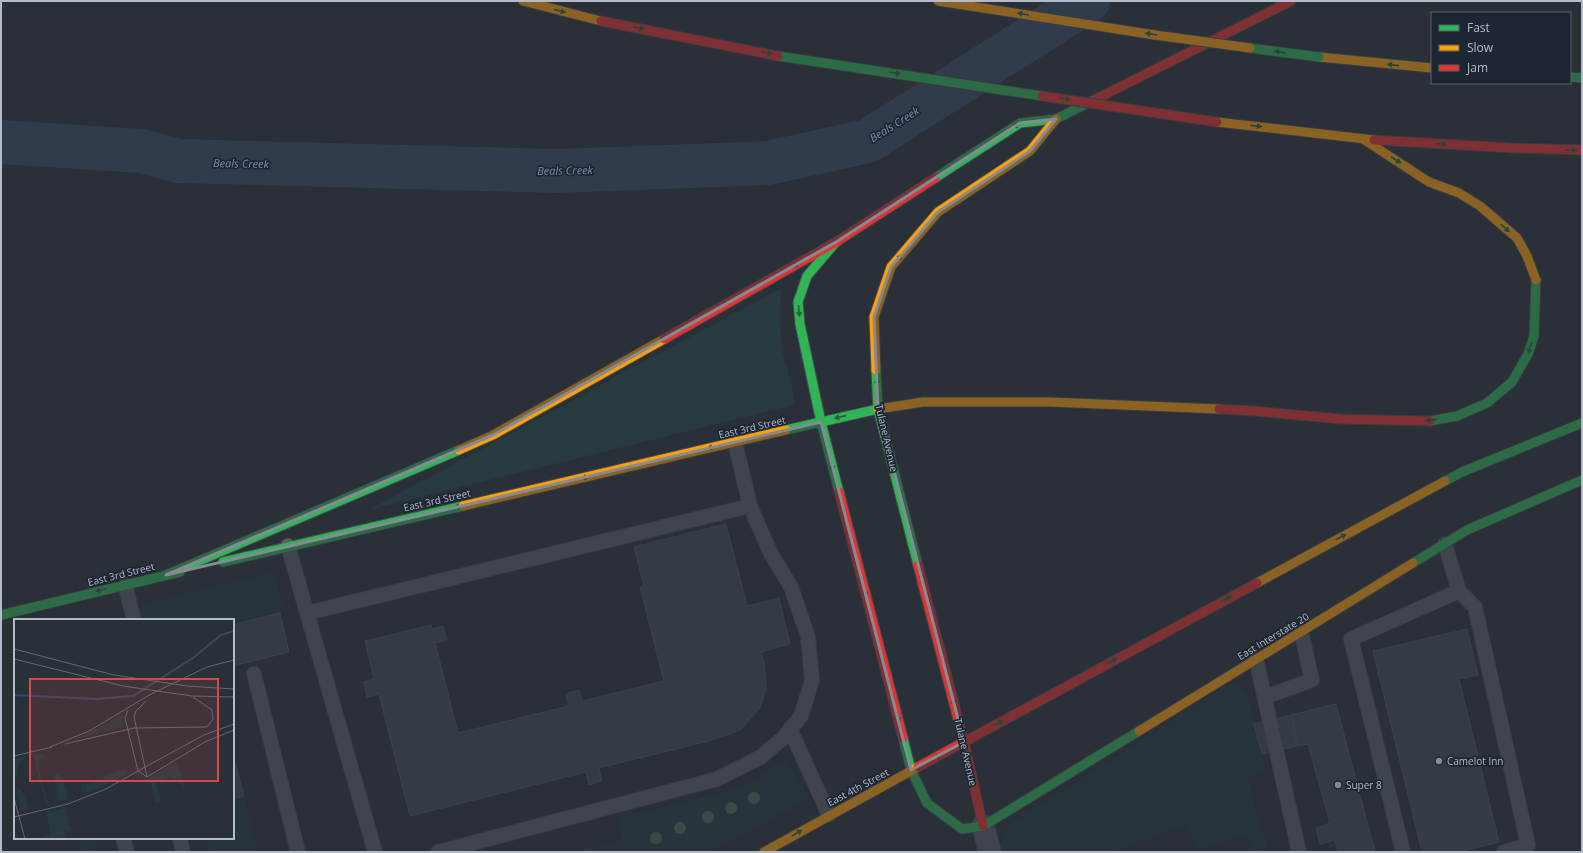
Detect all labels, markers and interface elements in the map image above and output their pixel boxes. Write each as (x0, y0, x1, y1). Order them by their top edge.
one-way arrow (554, 8, 567, 14)
one-way arrow (1017, 11, 1029, 17)
legend (1431, 12, 1571, 84)
text: Fast (1467, 19, 1490, 36)
one-way arrow (633, 26, 645, 32)
one-way arrow (1145, 31, 1157, 37)
text: Slow (1467, 39, 1494, 56)
one-way arrow (1274, 49, 1286, 55)
one-way arrow (761, 51, 773, 57)
text: Jam (1466, 59, 1488, 76)
one-way arrow (1387, 61, 1399, 68)
one-way arrow (889, 70, 901, 76)
one-way arrow (1059, 96, 1072, 102)
water label: Beals Creek (866, 103, 922, 145)
one-way arrow (1012, 122, 1024, 128)
one-way arrow (1250, 123, 1262, 129)
one-way arrow (1435, 140, 1447, 147)
one-way arrow (1565, 147, 1578, 153)
water label: Beals Creek (213, 155, 270, 171)
one-way arrow (1390, 157, 1402, 164)
water label: Beals Creek (537, 162, 594, 178)
one-way arrow (903, 191, 913, 199)
one-way arrow (1500, 224, 1511, 233)
one-way arrow (893, 254, 902, 265)
one-way arrow (792, 260, 804, 267)
one-way arrow (795, 305, 802, 317)
one-way arrow (679, 324, 690, 331)
one-way arrow (1527, 342, 1533, 354)
one-way arrow (874, 377, 880, 390)
street label: Tulane Avenue (872, 403, 902, 474)
street label: East 3rd Street (717, 412, 787, 442)
one-way arrow (834, 415, 846, 421)
one-way arrow (1425, 416, 1438, 423)
one-way arrow (707, 445, 720, 451)
one-way arrow (829, 459, 835, 471)
one-way arrow (581, 474, 593, 480)
street label: East 3rd Street (402, 485, 472, 515)
one-way arrow (454, 504, 466, 510)
one-way arrow (1335, 534, 1347, 541)
street label: East 3rd Street (86, 559, 156, 589)
one-way arrow (918, 572, 924, 585)
one-way arrow (862, 585, 868, 597)
one-way arrow (95, 588, 107, 594)
one-way arrow (1221, 596, 1232, 603)
street label: East Interstate 20 (1235, 609, 1312, 663)
inset map (14, 619, 234, 839)
one-way arrow (1106, 658, 1118, 665)
one-way arrow (951, 698, 957, 710)
one-way arrow (895, 711, 901, 723)
street label: Tulane Avenue (951, 717, 981, 788)
one-way arrow (992, 720, 1004, 727)
one-way arrow (930, 754, 942, 760)
place label: Camelot Inn (1447, 754, 1504, 768)
marker: Camelot Inn (1434, 756, 1444, 766)
street label: East 4th Street (825, 765, 892, 809)
place label: Super 8 (1346, 778, 1382, 792)
marker: Super 8 (1333, 780, 1343, 790)
one-way arrow (791, 829, 803, 836)

